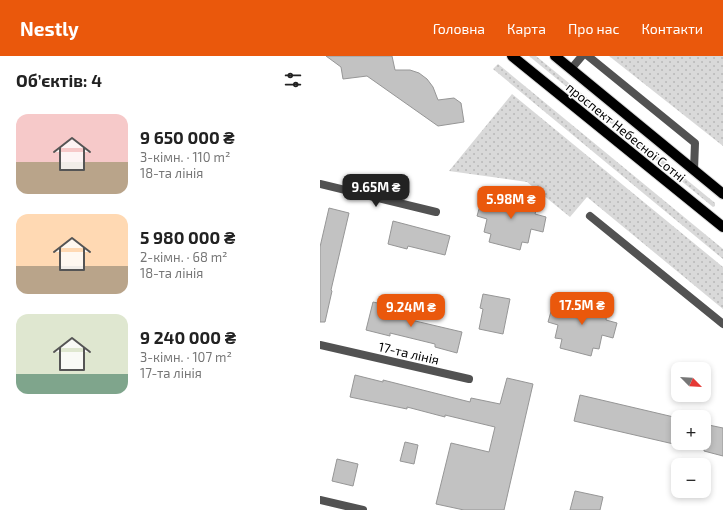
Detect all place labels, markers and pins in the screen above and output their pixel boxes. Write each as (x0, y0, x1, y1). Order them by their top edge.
pin: 9.65M ₴ (339, 174, 413, 208)
pin: 5.98M ₴ (474, 186, 548, 220)
pin: 17.5M ₴ (545, 292, 619, 326)
pin: 9.24M ₴ (374, 294, 448, 328)

